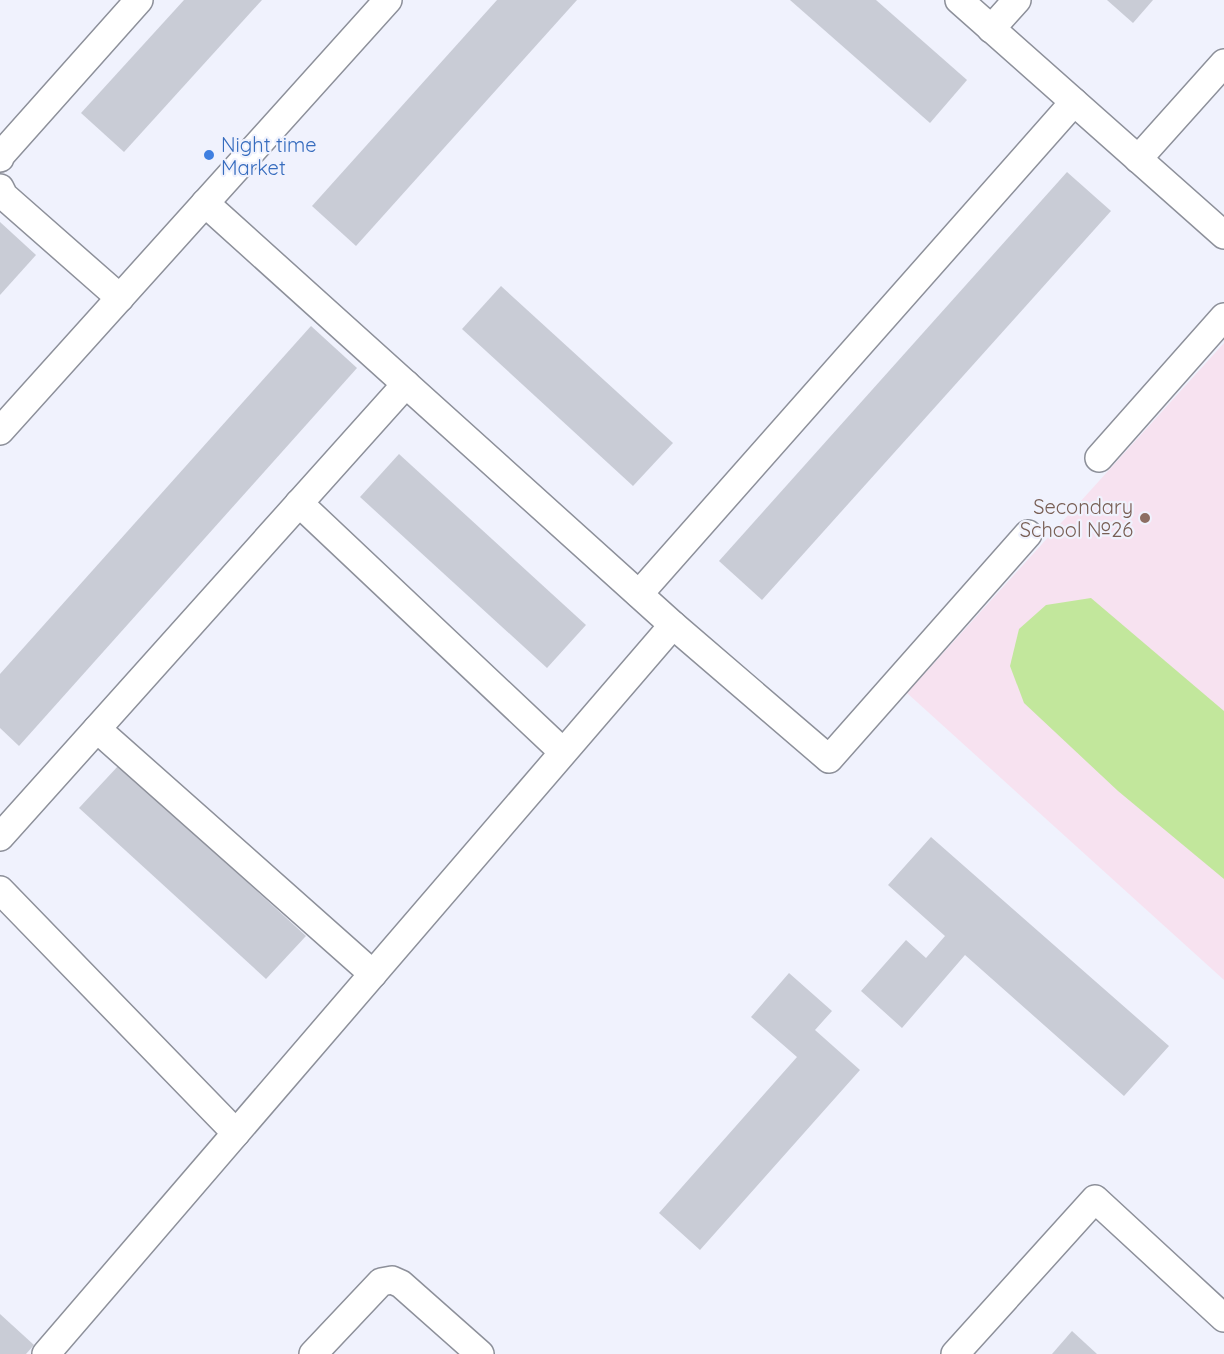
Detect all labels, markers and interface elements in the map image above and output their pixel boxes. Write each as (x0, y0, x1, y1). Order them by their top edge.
place label: Night time Market (221, 132, 317, 180)
marker: Night time Market (202, 148, 216, 162)
place label: Secondary School №26 (1020, 494, 1133, 542)
marker: Secondary School №26 (1138, 511, 1152, 525)

